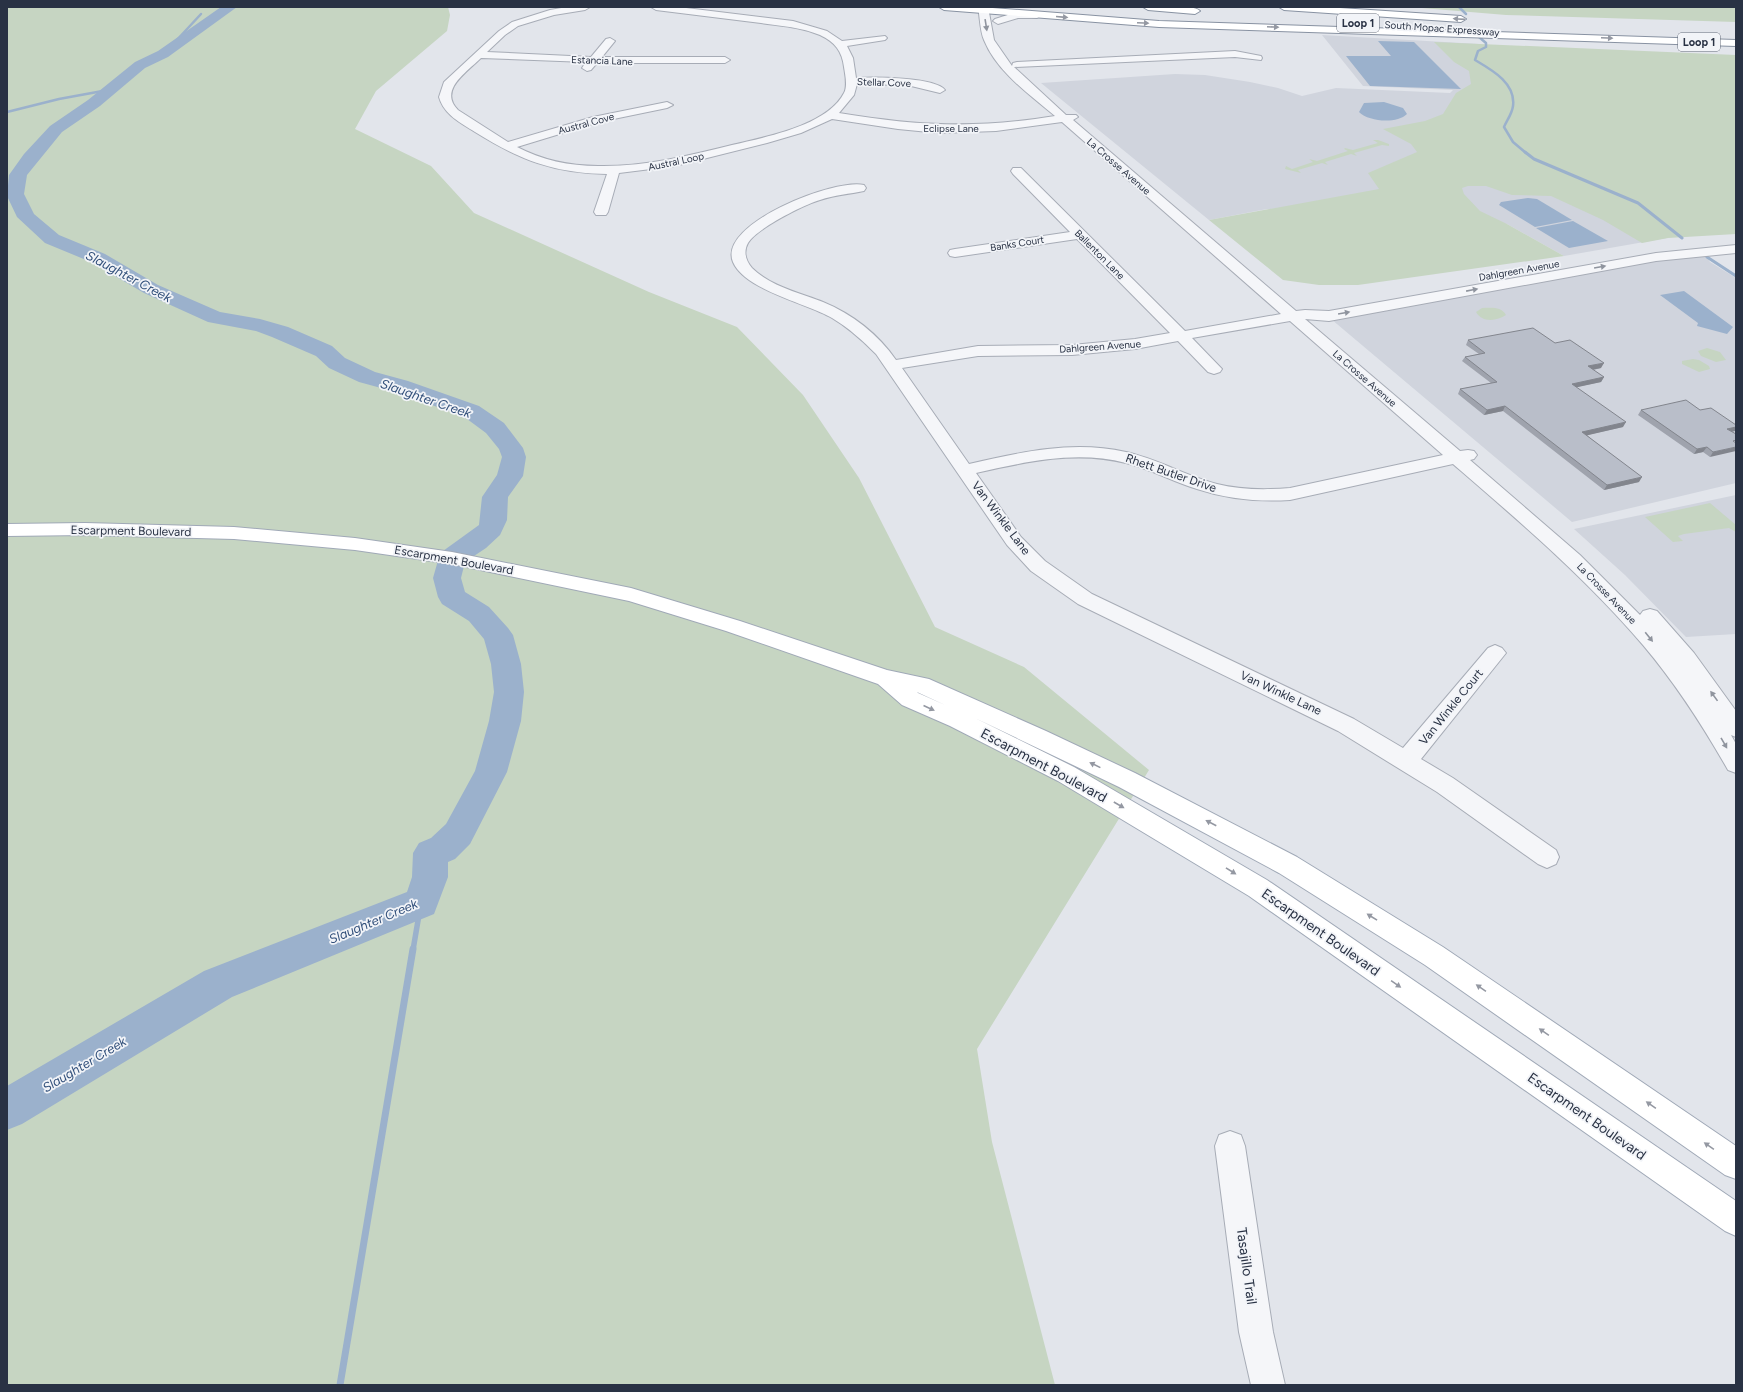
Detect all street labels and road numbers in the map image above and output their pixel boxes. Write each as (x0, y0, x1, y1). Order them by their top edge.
road number: Loop 1 (1337, 14, 1379, 32)
street label: South Mopac Expressway (1384, 18, 1501, 39)
road number: Loop 1 (1678, 33, 1720, 51)
street label: Estancia Lane (571, 53, 634, 68)
street label: Stellar Cove (857, 75, 912, 90)
street label: Austral Cove (557, 110, 616, 137)
street label: Eclipse Lane (923, 122, 979, 135)
street label: La Crosse Avenue (1084, 135, 1154, 198)
street label: Austral Loop (647, 149, 705, 174)
street label: Ballenton Lane (1072, 227, 1128, 283)
street label: Banks Court (989, 233, 1045, 254)
street label: Dahlgreen Avenue (1478, 257, 1561, 284)
street label: Dahlgreen Avenue (1059, 337, 1142, 356)
street label: La Crosse Avenue (1330, 347, 1400, 410)
street label: Rhett Butler Drive (1124, 451, 1219, 495)
street label: Van Winkle Lane (969, 479, 1033, 558)
street label: Escarpment Boulevard (71, 523, 191, 539)
street label: Escarpment Boulevard (393, 543, 515, 577)
street label: La Crosse Avenue (1574, 560, 1640, 627)
street label: Van Winkle Court (1416, 666, 1486, 748)
street label: Van Winkle Lane (1238, 668, 1324, 718)
street label: Escarpment Boulevard (978, 725, 1110, 806)
street label: Escarpment Boulevard (1258, 885, 1383, 980)
street label: Escarpment Boulevard (1524, 1069, 1649, 1164)
street label: Tasajillo Trail (1233, 1226, 1260, 1306)

